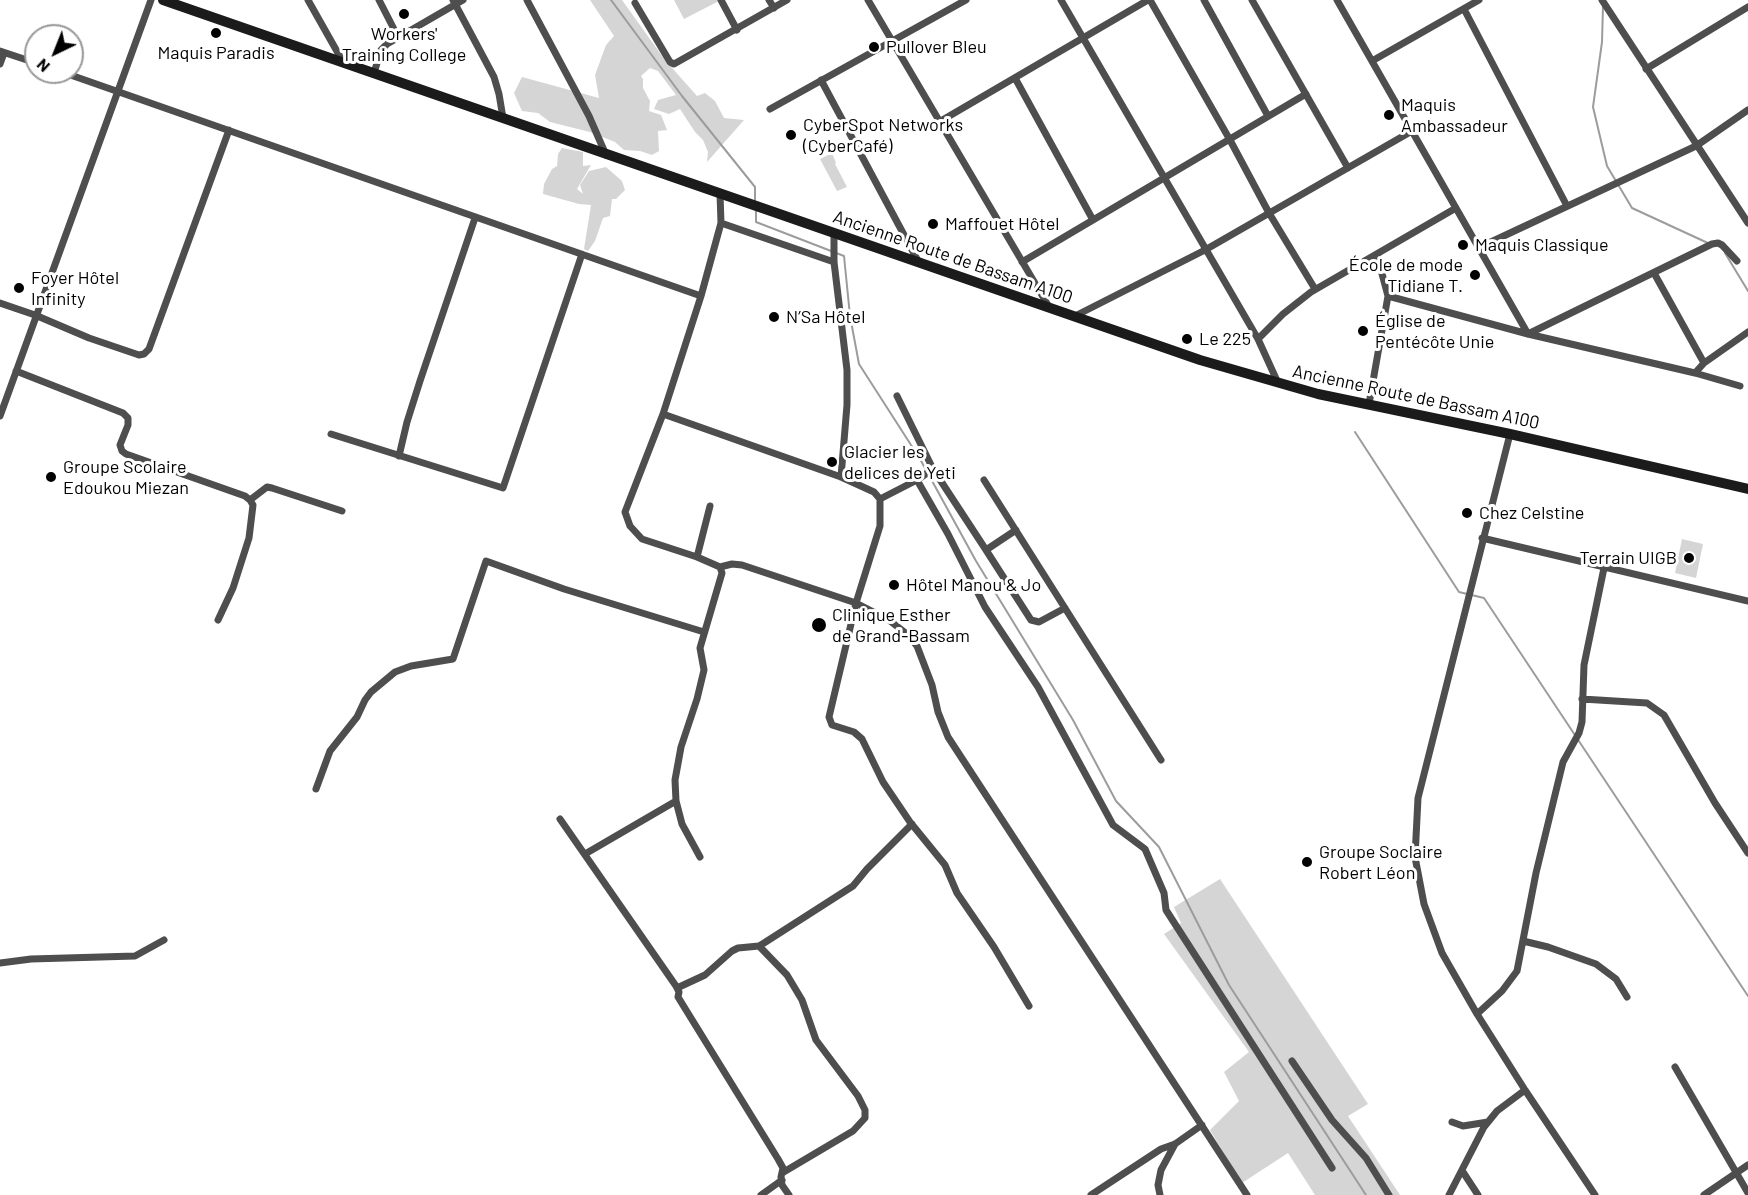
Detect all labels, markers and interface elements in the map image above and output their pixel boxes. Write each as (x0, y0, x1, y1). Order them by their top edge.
marker: Workers' Training College (397, 7, 411, 21)
place label: Workers' Training College (342, 23, 466, 66)
north arrow (24, 24, 84, 84)
marker: Maquis Paradis (209, 26, 223, 40)
place label: Pullover Bleu (886, 36, 987, 58)
marker: Pullover Bleu (867, 40, 881, 54)
place label: Maquis Paradis (157, 42, 275, 64)
text: N (32, 55, 53, 77)
place label: Maquis Ambassadeur (1401, 94, 1508, 136)
marker: Maquis Ambassadeur (1382, 108, 1396, 122)
place label: CyberSpot Networks (CyberCafé) (803, 114, 963, 156)
marker: CyberSpot Networks (CyberCafé) (784, 128, 798, 142)
street label: Ancienne Route de Bassam A100 (830, 206, 1076, 308)
place label: Maffouet Hôtel (945, 213, 1059, 235)
marker: Maffouet Hôtel (926, 217, 940, 231)
place label: Maquis Classique (1475, 234, 1609, 256)
marker: Maquis Classique (1456, 238, 1470, 252)
place label: École de mode Tidiane T. (1349, 254, 1463, 296)
place label: Foyer Hôtel Infinity (31, 267, 119, 310)
marker: École de mode Tidiane T. (1468, 268, 1482, 282)
marker: Foyer Hôtel Infinity (12, 281, 26, 295)
place label: N’Sa Hôtel (786, 306, 865, 328)
marker: N’Sa Hôtel (767, 310, 781, 324)
place label: Église de Pentécôte Unie (1375, 310, 1494, 352)
marker: Église de Pentécôte Unie (1356, 324, 1370, 338)
place label: Le 225 (1199, 328, 1251, 350)
marker: Le 225 (1180, 332, 1194, 346)
street label: Ancienne Route de Bassam A100 (1290, 360, 1542, 434)
place label: Glacier les delices de Yeti (844, 441, 956, 484)
marker: Glacier les delices de Yeti (825, 455, 839, 469)
place label: Groupe Scolaire Edoukou Miezan (63, 456, 189, 498)
marker: Groupe Scolaire Edoukou Miezan (44, 470, 58, 484)
place label: Chez Celstine (1479, 502, 1584, 524)
marker: Chez Celstine (1460, 506, 1474, 520)
place label: Terrain UIGB (1580, 547, 1677, 569)
marker: Terrain UIGB (1682, 551, 1696, 565)
place label: Hôtel Manou & Jo (906, 574, 1041, 596)
marker: Hôtel Manou & Jo (887, 578, 901, 592)
place label: Clinique Esther de Grand-Bassam (832, 604, 970, 646)
marker: Clinique Esther de Grand-Bassam (810, 616, 828, 634)
place label: Groupe Soclaire Robert Léon (1319, 841, 1443, 884)
marker: Groupe Soclaire Robert Léon (1300, 855, 1314, 869)

